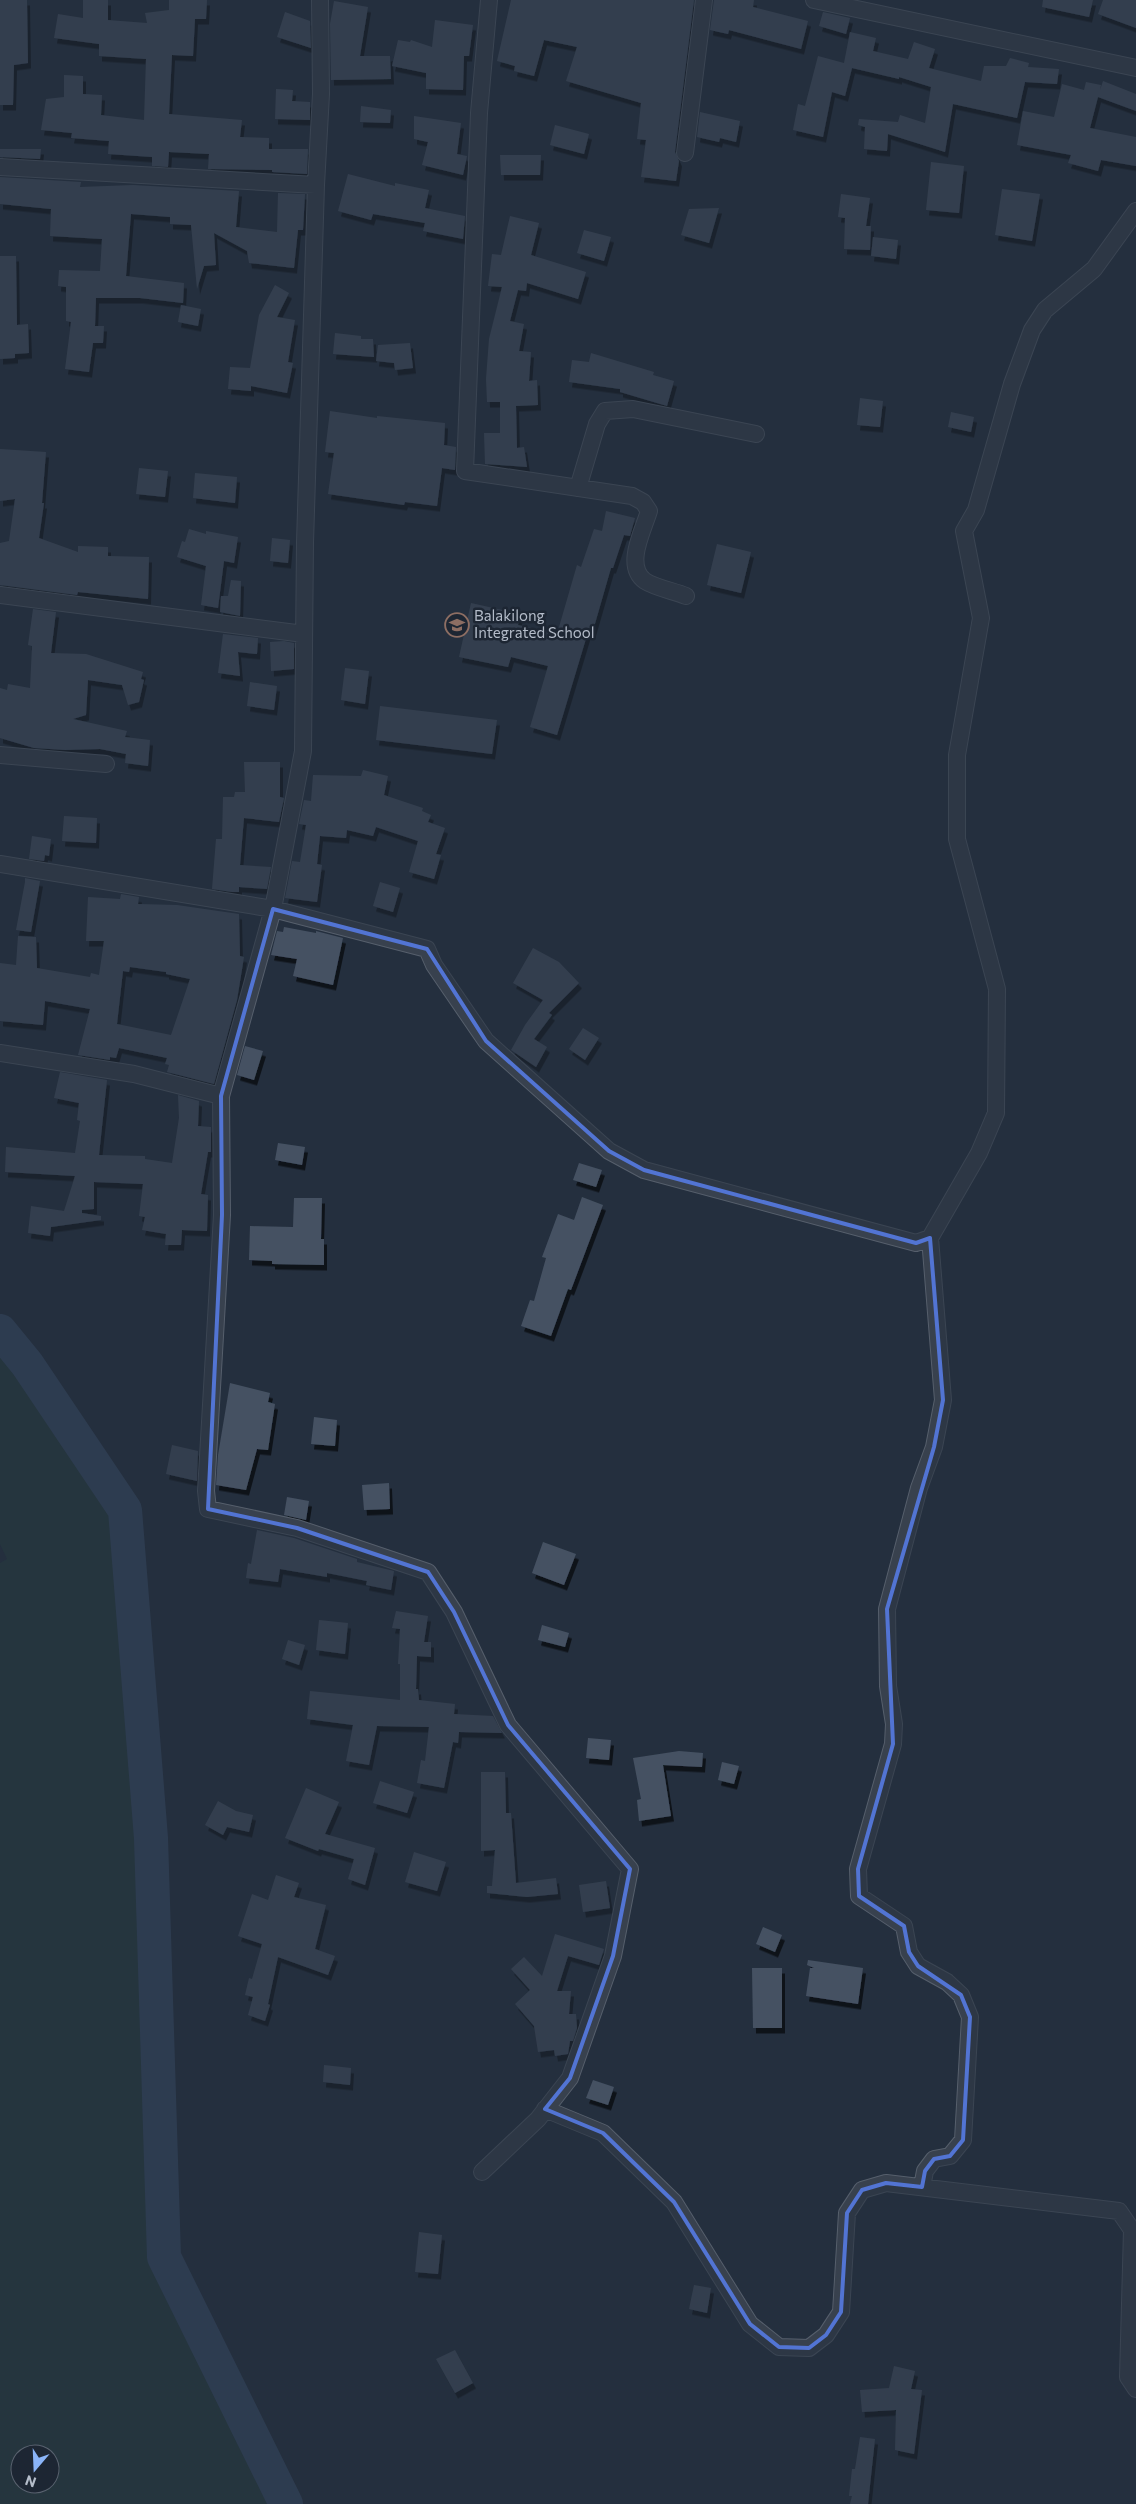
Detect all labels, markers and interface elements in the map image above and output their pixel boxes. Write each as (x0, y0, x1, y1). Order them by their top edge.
place label: Balakilong Integrated School (474, 606, 595, 641)
school or university icon: Balakilong Integrated School (444, 612, 470, 638)
north arrow (10, 2444, 60, 2494)
text: N (23, 2472, 38, 2492)

